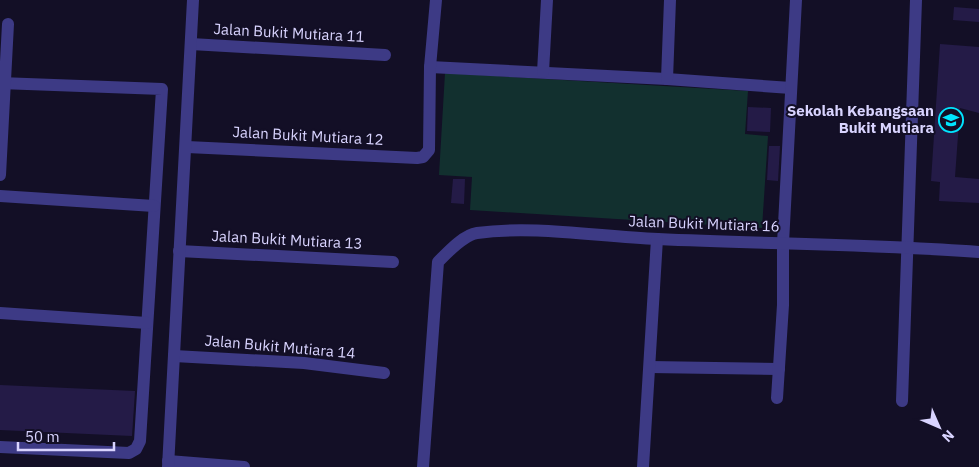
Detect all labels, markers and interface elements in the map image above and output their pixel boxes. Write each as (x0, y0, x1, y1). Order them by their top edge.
street label: Jalan Bukit Mutiara 11 (213, 19, 365, 46)
place label: Sekolah Kebangsaan Bukit Mutiara (787, 101, 934, 137)
school or university icon: Sekolah Kebangsaan Bukit Mutiara (938, 107, 964, 133)
street label: Jalan Bukit Mutiara 12 (232, 122, 384, 149)
street label: Jalan Bukit Mutiara 16 (628, 211, 780, 236)
street label: Jalan Bukit Mutiara 13 (211, 226, 363, 253)
street label: Jalan Bukit Mutiara 14 (204, 330, 356, 363)
north arrow (914, 402, 964, 452)
scale bar (18, 420, 114, 452)
text: N (938, 426, 958, 446)
text: 50 m (25, 427, 60, 446)

